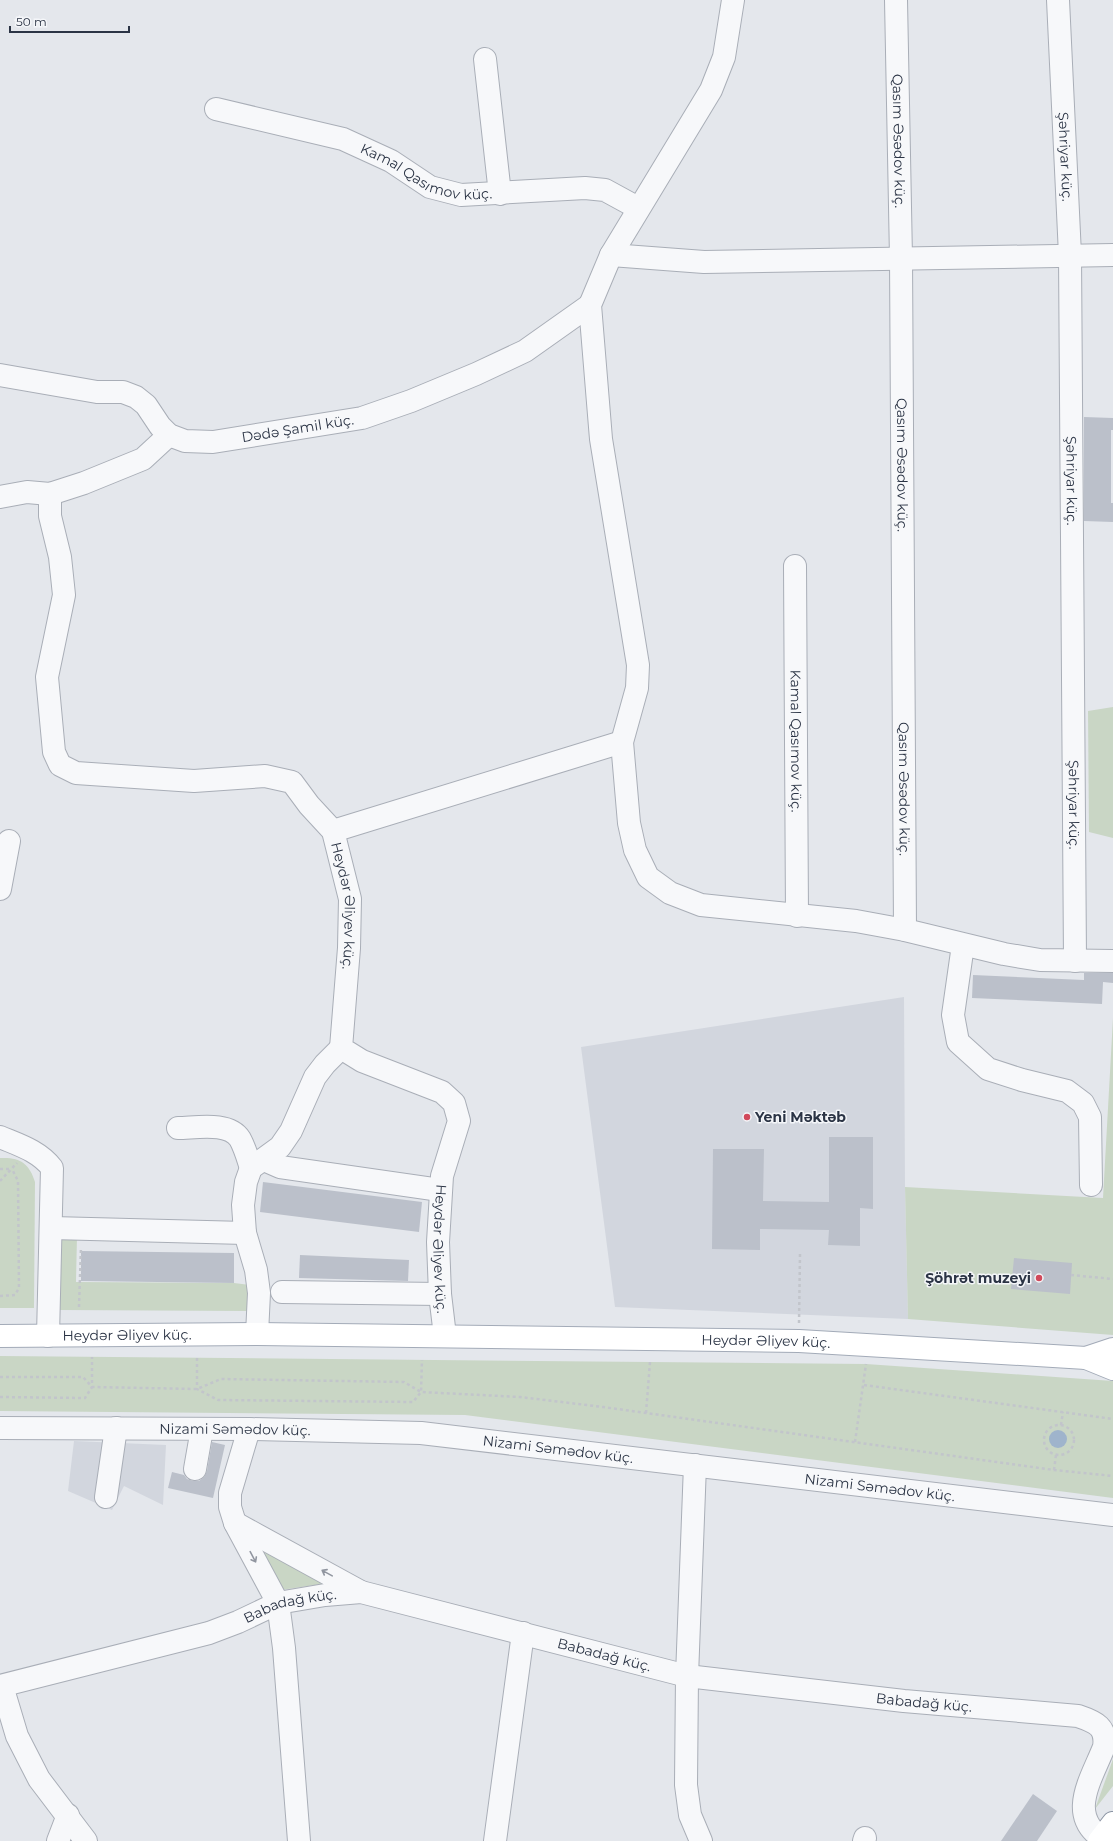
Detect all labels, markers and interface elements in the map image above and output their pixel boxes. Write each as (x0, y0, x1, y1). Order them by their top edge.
scale bar (10, 8, 129, 34)
text: 50 m (16, 14, 47, 29)
street label: Qasım Əsədov küç. (888, 74, 909, 208)
street label: Şəhriyar küç. (1054, 112, 1076, 202)
street label: Kamal Qasımov küç. (358, 139, 493, 204)
street label: Qasım Əsədov küç. (893, 398, 912, 532)
street label: Dədə Şamil küç. (240, 410, 355, 446)
street label: Şəhriyar küç. (1062, 436, 1081, 526)
street label: Kamal Qasımov küç. (787, 670, 805, 812)
street label: Qasım Əsədov küç. (895, 722, 914, 856)
street label: Şəhriyar küç. (1065, 760, 1083, 850)
street label: Heydər Əliyev küç. (327, 840, 359, 970)
place label: Yeni Məktəb (754, 1108, 846, 1126)
marker: Yeni Məktəb (742, 1112, 752, 1122)
street label: Heydər Əliyev küç. (429, 1184, 451, 1314)
place label: Şöhrət muzeyi (925, 1269, 1031, 1287)
marker: Şöhrət muzeyi (1034, 1273, 1044, 1283)
street label: Heydər Əliyev küç. (62, 1326, 192, 1345)
street label: Heydər Əliyev küç. (701, 1331, 831, 1352)
street label: Nizami Səmədov küç. (159, 1420, 311, 1439)
street label: Nizami Səmədov küç. (482, 1431, 634, 1467)
street label: Nizami Səmədov küç. (803, 1470, 956, 1505)
one-way arrow (250, 1551, 258, 1563)
one-way arrow (321, 1569, 333, 1577)
street label: Babadağ küç. (241, 1585, 337, 1627)
street label: Babadağ küç. (555, 1634, 653, 1675)
street label: Babadağ küç. (875, 1689, 973, 1716)

